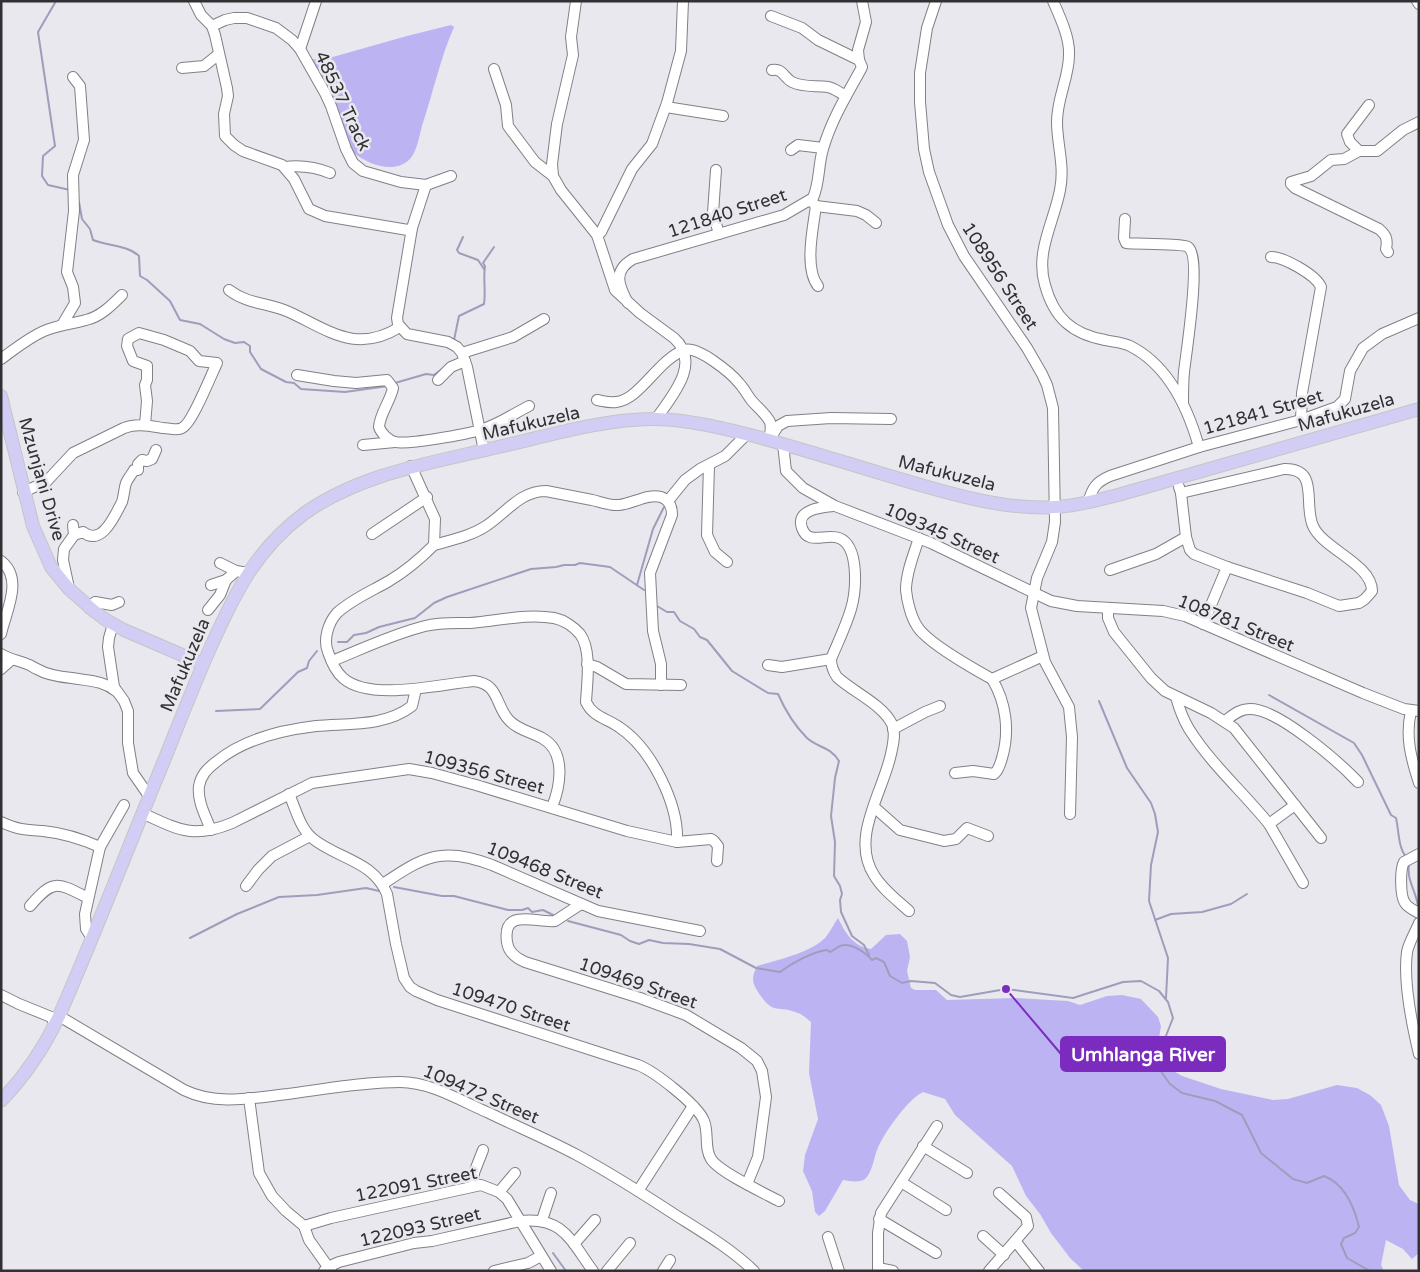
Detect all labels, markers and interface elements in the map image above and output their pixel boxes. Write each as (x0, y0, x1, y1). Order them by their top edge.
street label: 48537 Track (310, 48, 376, 155)
street label: 121840 Street (665, 183, 789, 243)
street label: 108956 Street (957, 218, 1043, 334)
street label: 121841 Street (1200, 384, 1326, 440)
street label: Mafukuzela (1295, 388, 1397, 436)
street label: Mafukuzela (480, 401, 582, 445)
street label: Mzunjani Drive (14, 415, 70, 543)
street label: Mafukuzela (896, 450, 998, 496)
street label: 109345 Street (881, 498, 1003, 568)
street label: 108781 Street (1174, 590, 1298, 656)
street label: Mafukuzela (155, 615, 215, 715)
street label: 109356 Street (421, 745, 547, 799)
street label: 109468 Street (483, 837, 607, 903)
street label: 109469 Street (576, 952, 700, 1014)
street label: 109470 Street (449, 977, 573, 1037)
callout: Umhlanga River (1061, 1037, 1225, 1071)
text: Umhlanga River (1071, 1044, 1216, 1067)
street label: 109472 Street (420, 1060, 542, 1128)
street label: 122091 Street (353, 1161, 479, 1207)
street label: 122093 Street (357, 1202, 483, 1252)

